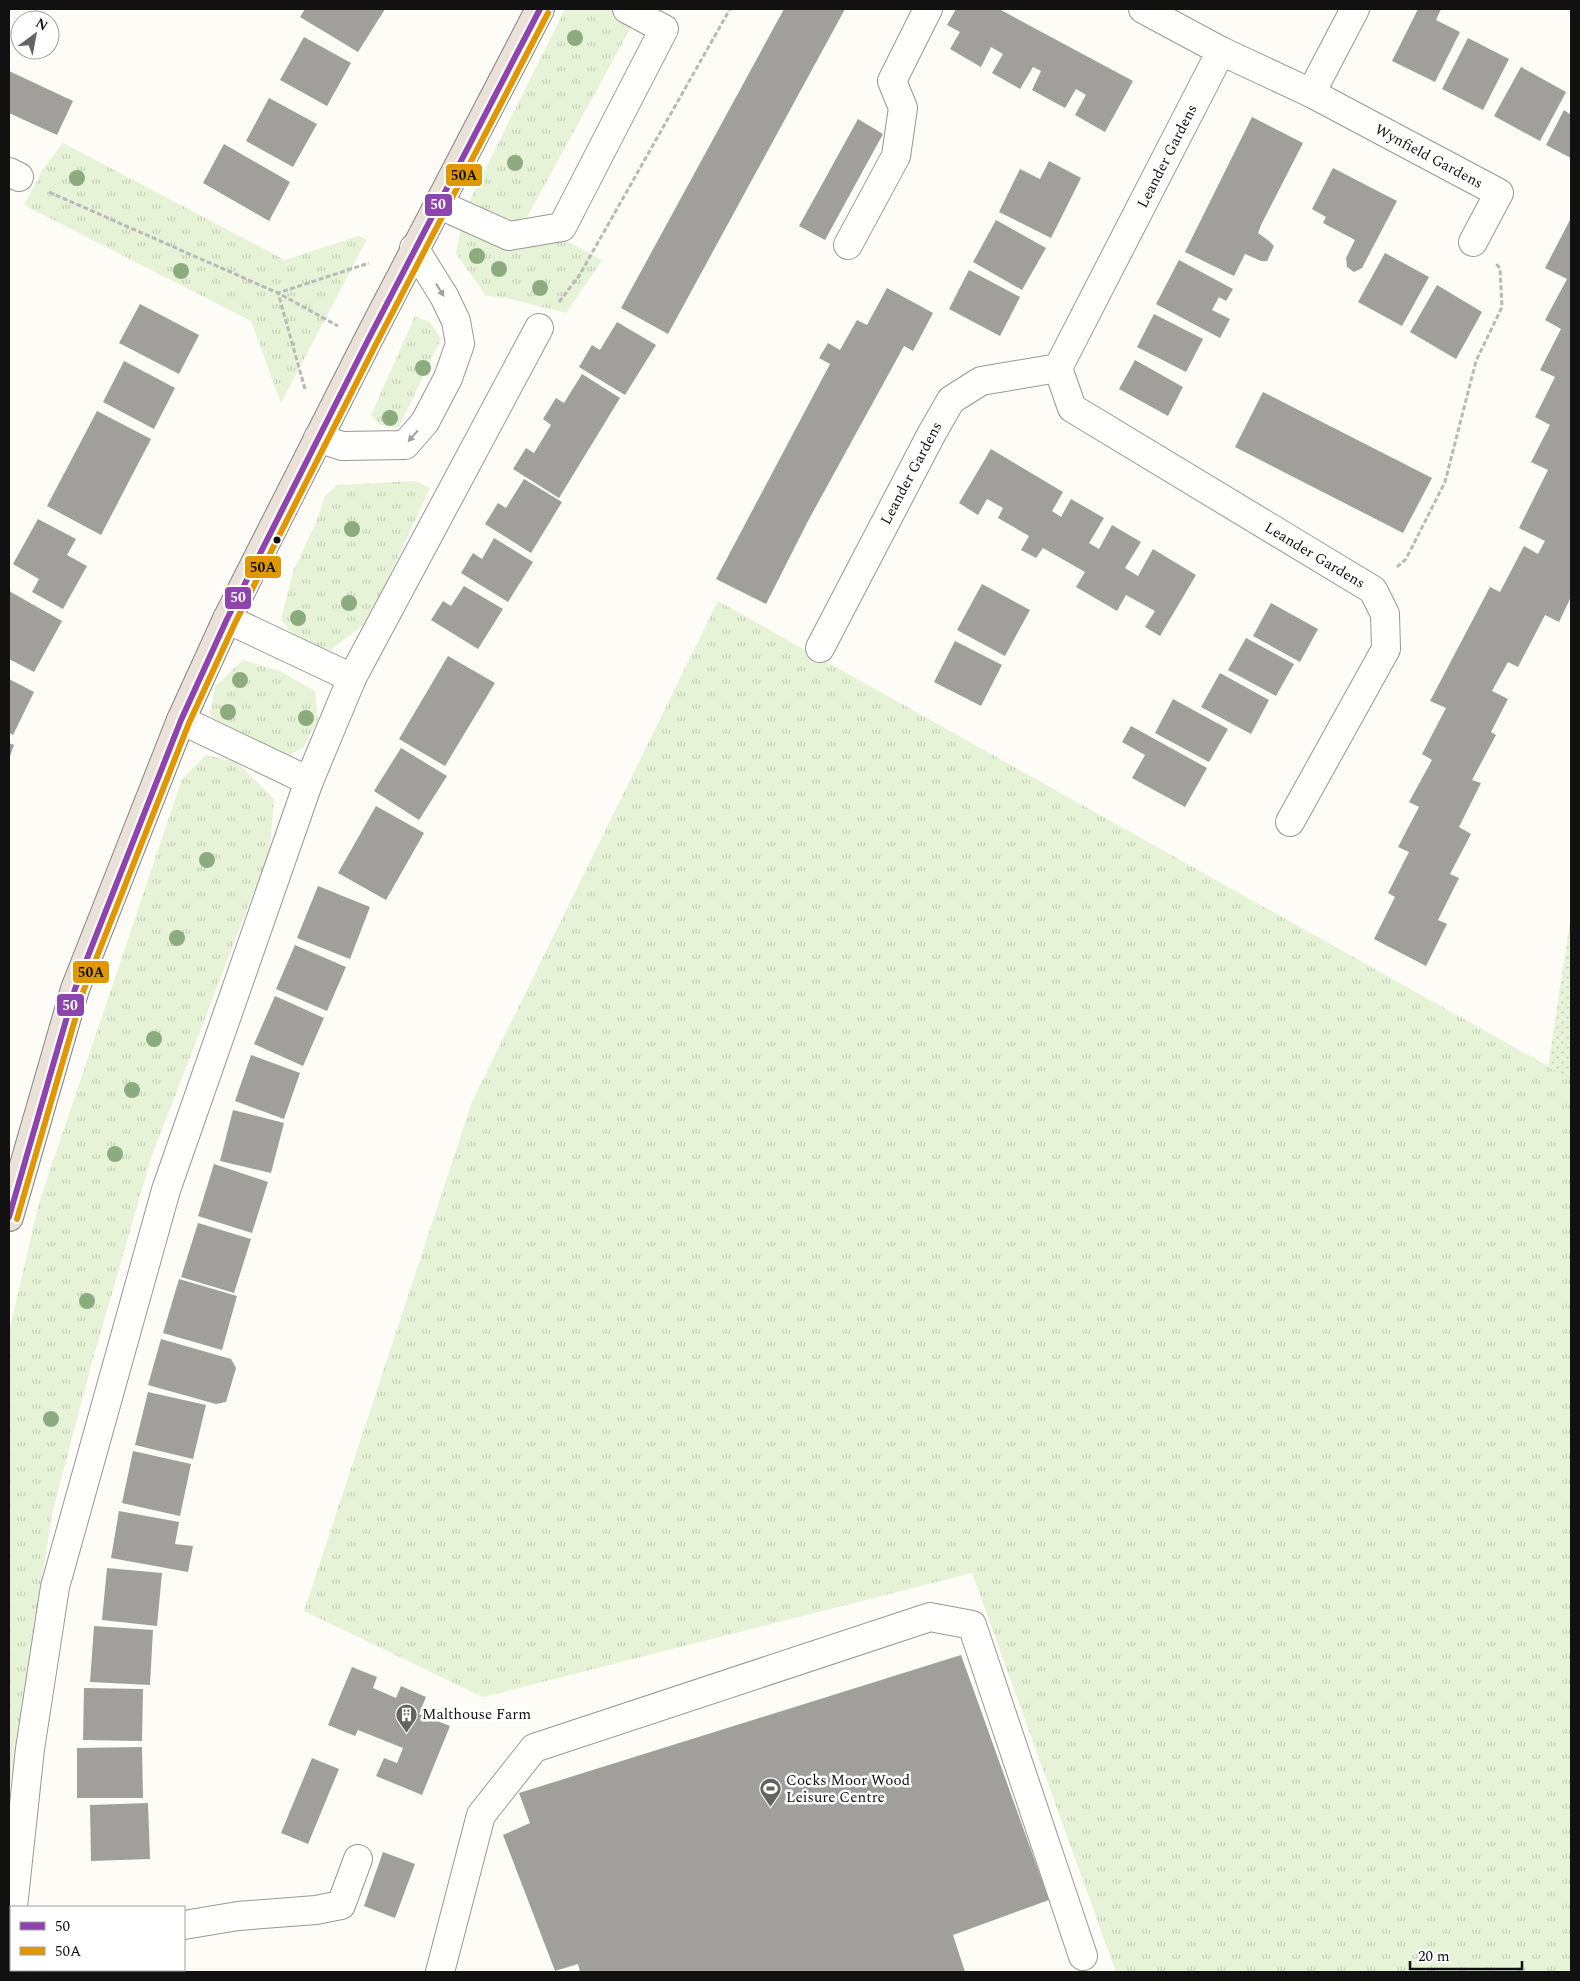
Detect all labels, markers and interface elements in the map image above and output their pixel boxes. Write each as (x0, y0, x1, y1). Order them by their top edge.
north arrow (10, 10, 60, 60)
text: N (31, 12, 52, 36)
street label: Leander Gardens (1131, 100, 1204, 212)
street label: Wynfield Gardens (1370, 118, 1487, 195)
line badge: 50A (445, 163, 483, 187)
text: 50A (451, 165, 477, 186)
line badge: 50 (424, 193, 453, 217)
text: 50 (430, 194, 446, 215)
one-way arrow (436, 283, 445, 296)
street label: Leander Gardens (875, 418, 948, 529)
one-way arrow (407, 430, 419, 442)
street label: Leander Gardens (1260, 516, 1369, 595)
unlabelled marker (272, 535, 282, 545)
line badge: 50A (244, 555, 282, 579)
text: 50A (250, 557, 276, 578)
line badge: 50 (224, 586, 252, 610)
text: 50 (230, 587, 246, 608)
line badge: 50A (72, 960, 110, 984)
text: 50A (78, 962, 104, 983)
line badge: 50 (56, 993, 85, 1017)
text: 50 (62, 995, 78, 1016)
building icon: Malthouse Farm (394, 1702, 418, 1733)
place label: Malthouse Farm (422, 1703, 531, 1726)
place label: Cocks Moor Wood Leisure Centre (786, 1769, 910, 1809)
sports icon: Cocks Moor Wood Leisure Centre (758, 1777, 782, 1808)
legend (10, 1906, 185, 1971)
text: 50 (55, 1915, 70, 1938)
scale bar (1410, 1938, 1522, 1970)
text: 50A (55, 1940, 81, 1963)
text: 20 m (1418, 1945, 1450, 1968)

